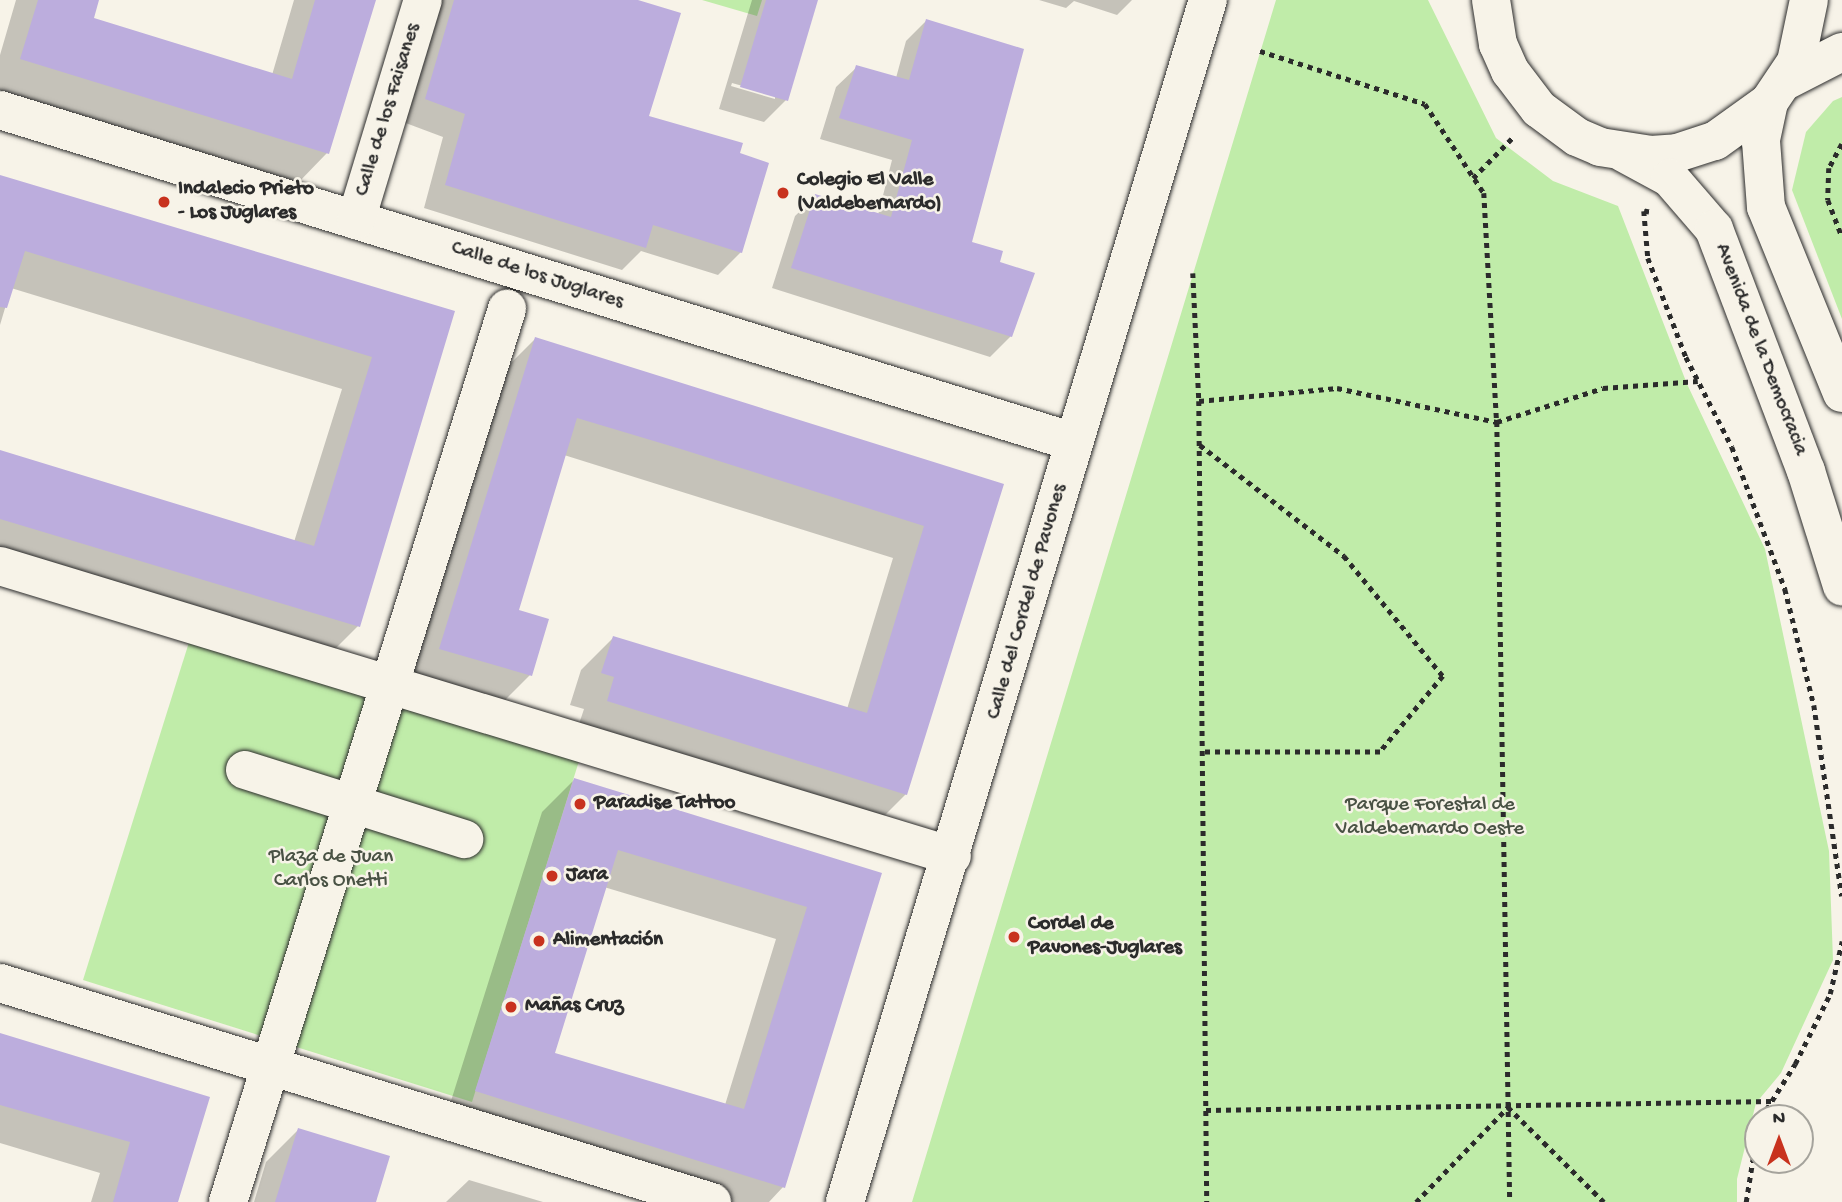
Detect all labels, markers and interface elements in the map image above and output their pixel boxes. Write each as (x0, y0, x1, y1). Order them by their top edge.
street label: Calle de los Faisanes (351, 21, 427, 199)
place label: Colegio El Valle (Valdebernardo) (797, 168, 942, 218)
place label: Indalecio Prieto - Los Juglares (178, 177, 314, 227)
marker: Colegio El Valle (Valdebernardo) (775, 185, 791, 201)
marker: Indalecio Prieto - Los Juglares (156, 194, 172, 210)
street label: Calle de los Juglares (448, 236, 626, 316)
street label: Avenida de la Democracia (1708, 240, 1812, 460)
street label: Calle del Cordel de Pavones (982, 482, 1074, 722)
place label: Paradise Tattoo (594, 791, 735, 817)
park label: Parque Forestal de Valdebernardo Oeste (1336, 793, 1524, 843)
marker: Paradise Tattoo (572, 796, 588, 812)
park label: Plaza de Juan Carlos Onetti (269, 845, 393, 895)
place label: Jara (566, 863, 608, 889)
marker: Jara (544, 868, 560, 884)
place label: Cordel de Pavones-Juglares (1028, 912, 1182, 962)
place label: Alimentación (553, 928, 663, 954)
marker: Cordel de Pavones-Juglares (1006, 929, 1022, 945)
marker: Alimentación (531, 933, 547, 949)
place label: Mañas Cruz (525, 994, 623, 1020)
marker: Mañas Cruz (503, 999, 519, 1015)
north arrow (1744, 1104, 1814, 1174)
text: N (1773, 1108, 1785, 1131)

